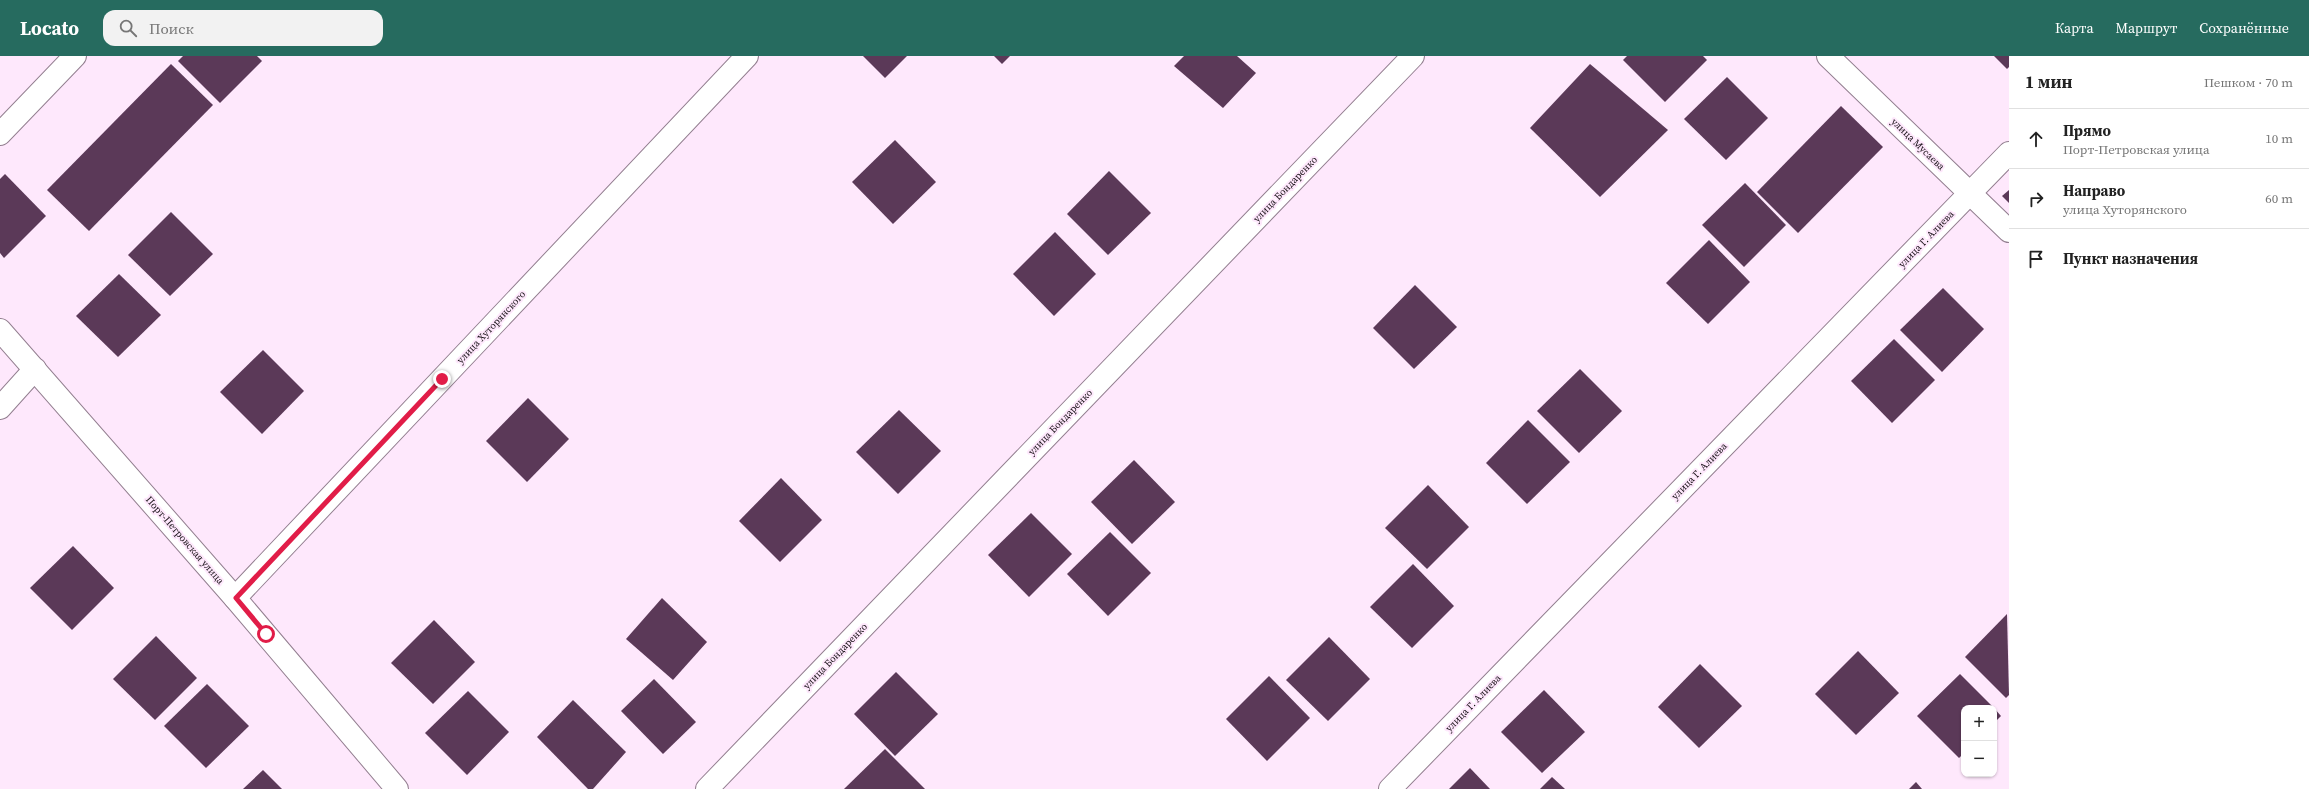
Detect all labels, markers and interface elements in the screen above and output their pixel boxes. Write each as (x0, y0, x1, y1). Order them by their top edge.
search box (103, 10, 383, 46)
text: Locato (20, 15, 79, 41)
icon: search (117, 17, 139, 39)
text: Поиск (149, 18, 194, 39)
text: Карта (2055, 18, 2094, 38)
text: Маршрут (2116, 18, 2177, 38)
text: Сохранённые (2199, 18, 2289, 38)
text: 1 мин (2025, 70, 2073, 94)
text: Пешком · 70 m (2204, 74, 2293, 91)
street label: улица Мусаева (1889, 115, 1948, 173)
text: Прямо (2063, 120, 2111, 141)
icon: ahead (2025, 128, 2047, 150)
text: 10 m (2265, 130, 2293, 147)
text: Порт-Петровская улица (2063, 141, 2210, 158)
street label: улица Бондаренко (1250, 153, 1320, 225)
text: Направо (2063, 180, 2125, 201)
icon: right (2025, 188, 2047, 210)
text: 60 m (2265, 190, 2293, 207)
text: улица Хуторянского (2063, 201, 2187, 218)
street label: улица Г. Алиева (1895, 207, 1957, 270)
icon: arrive (2025, 248, 2047, 270)
text: Пункт назначения (2063, 248, 2198, 269)
street label: улица Хуторянского (454, 287, 529, 366)
route end (433, 370, 451, 388)
street label: улица Бондаренко (1025, 386, 1095, 458)
street label: улица Г. Алиева (1668, 439, 1730, 502)
street label: Порт-Петровская улица (143, 493, 227, 587)
street label: улица Бондаренко (800, 620, 870, 692)
route start (257, 625, 275, 643)
street label: улица Г. Алиева (1442, 671, 1504, 734)
map controls (1961, 705, 1997, 777)
button: + (1961, 705, 1997, 741)
button: − (1961, 741, 1997, 777)

